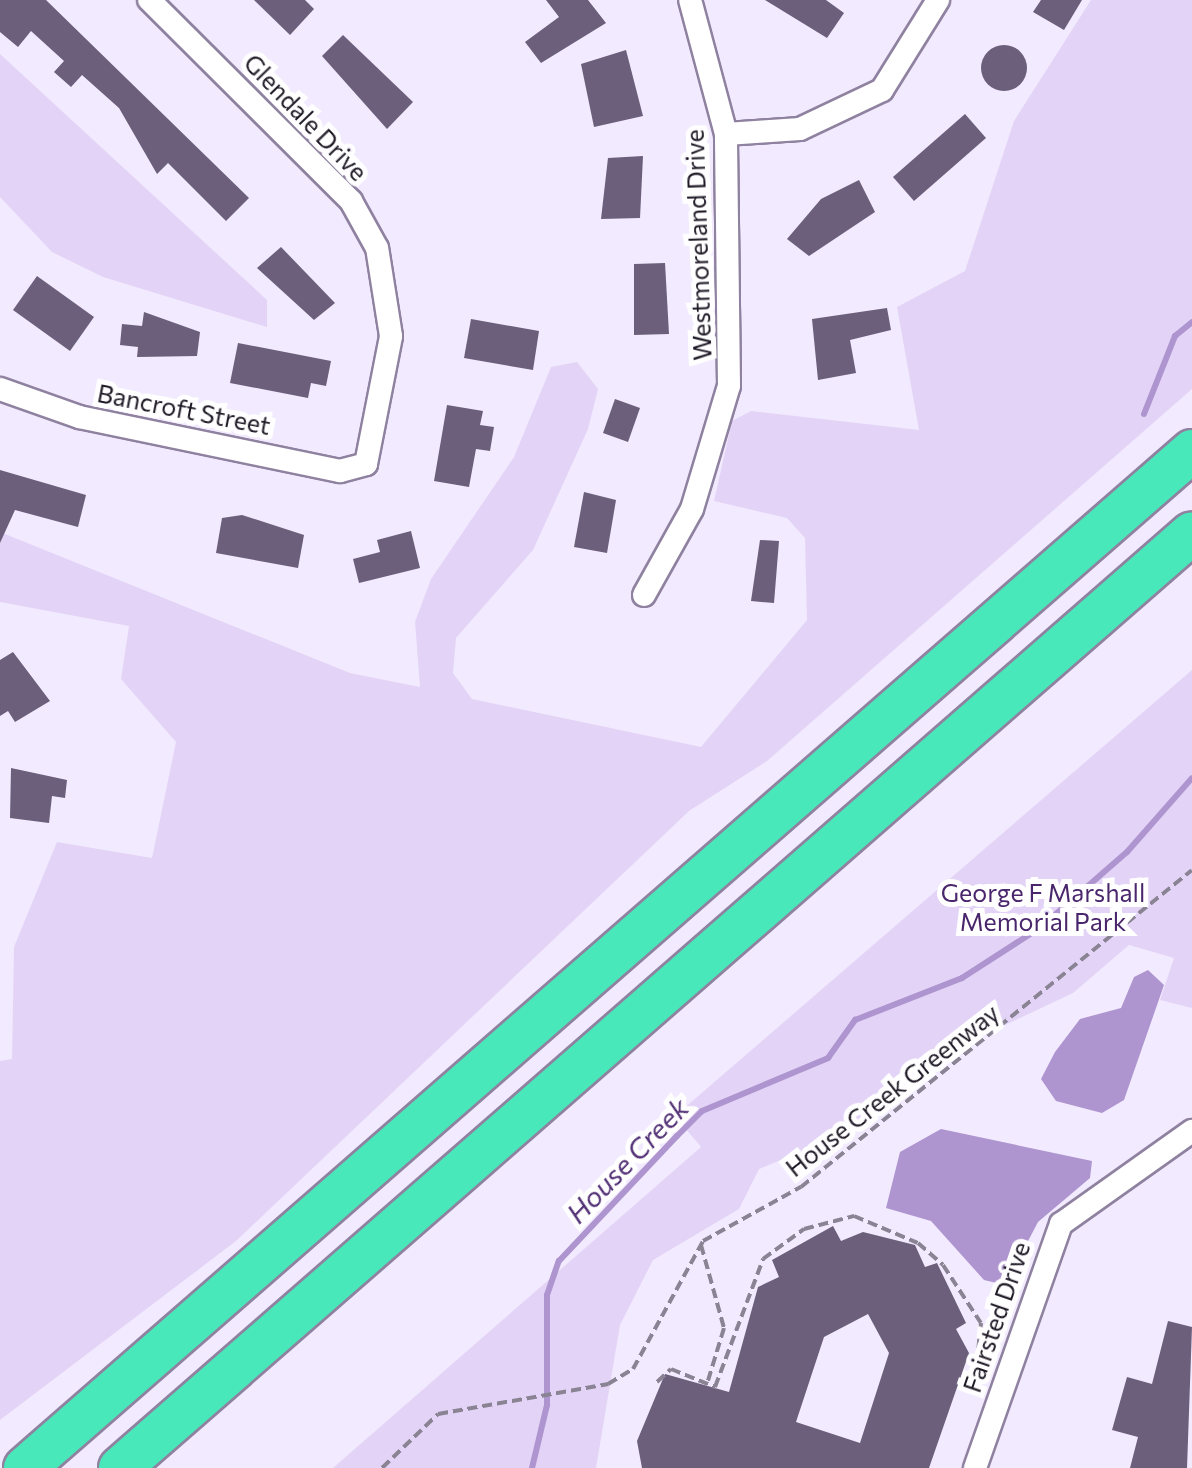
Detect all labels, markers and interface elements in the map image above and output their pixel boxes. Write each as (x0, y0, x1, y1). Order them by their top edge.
street label: Glendale Drive (238, 47, 374, 187)
street label: Westmoreland Drive (679, 129, 717, 361)
street label: Bancroft Street (95, 378, 273, 440)
park label: George F Marshall Memorial Park (941, 878, 1145, 937)
street label: House Creek Greenway (779, 997, 1005, 1183)
water label: House Creek (559, 1090, 695, 1230)
street label: Fairsted Drive (956, 1238, 1036, 1396)

